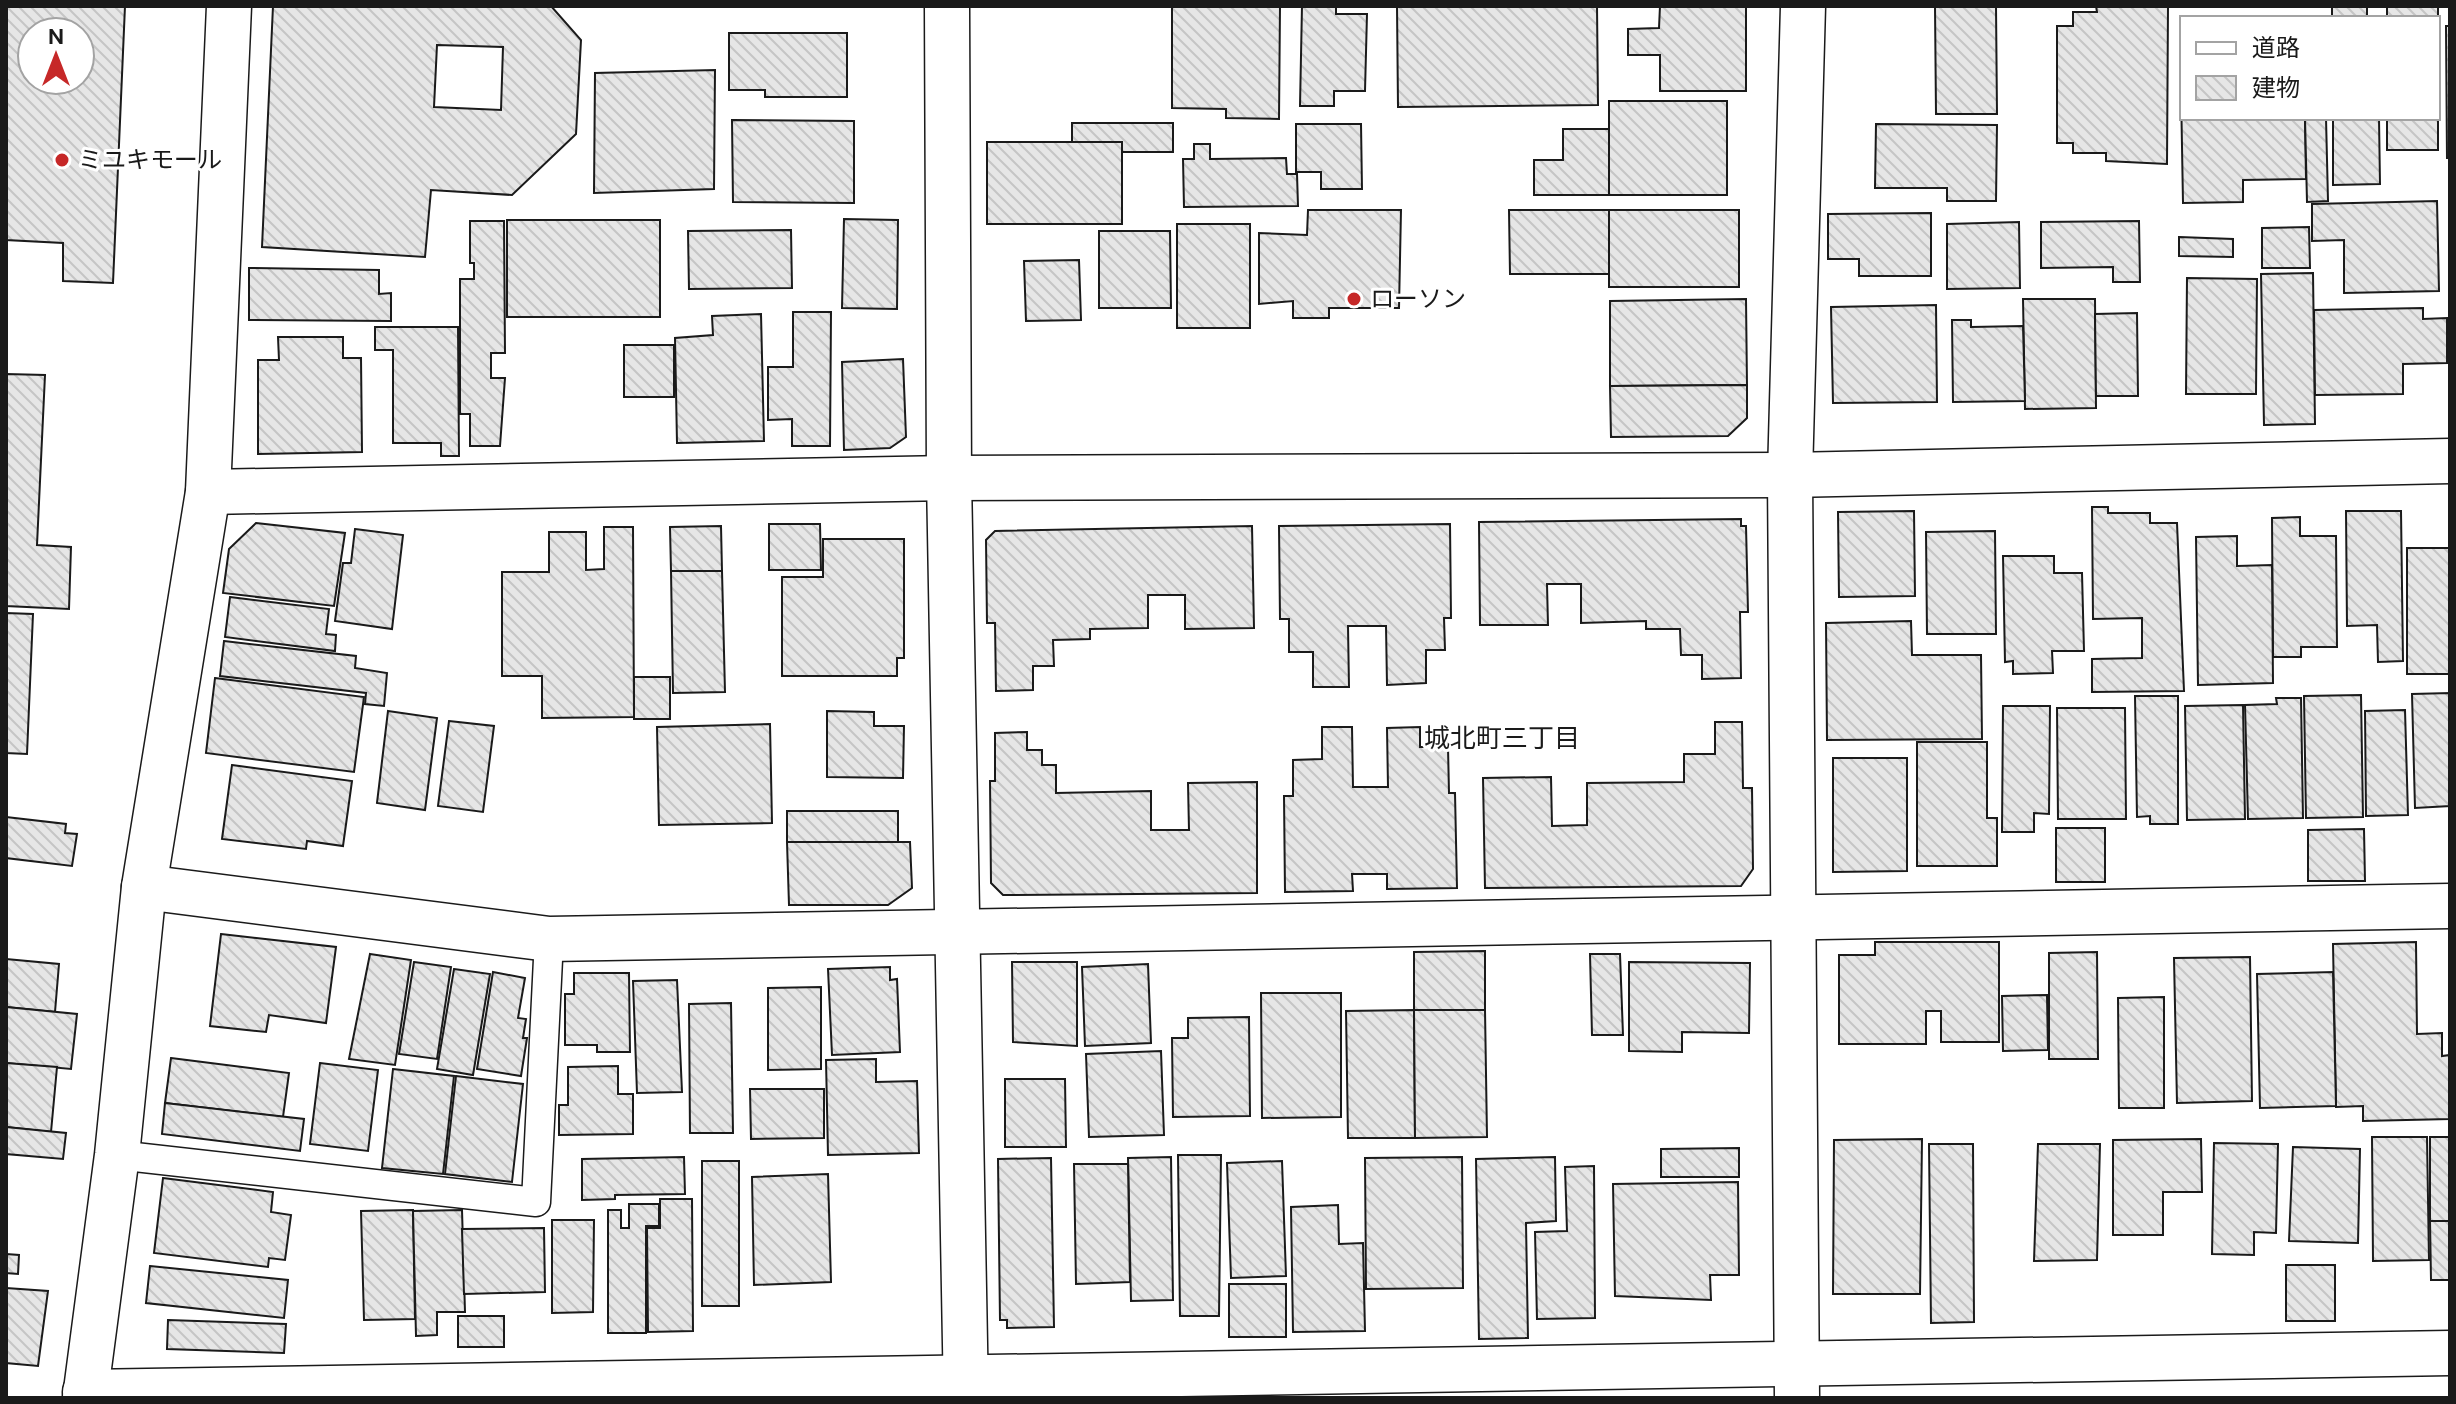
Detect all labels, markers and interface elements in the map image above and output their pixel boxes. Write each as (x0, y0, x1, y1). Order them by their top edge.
north arrow (16, 16, 96, 96)
legend (2180, 16, 2440, 120)
text: N (48, 22, 64, 51)
text: 道路 (2252, 32, 2300, 63)
text: 建物 (2252, 72, 2300, 103)
place label: ミユキモール (78, 144, 222, 175)
marker: ミユキモール (53, 151, 71, 169)
place label: ローソン (1370, 283, 1466, 314)
marker: ローソン (1345, 290, 1363, 308)
district label: 城北町三丁目 (1424, 721, 1580, 755)

